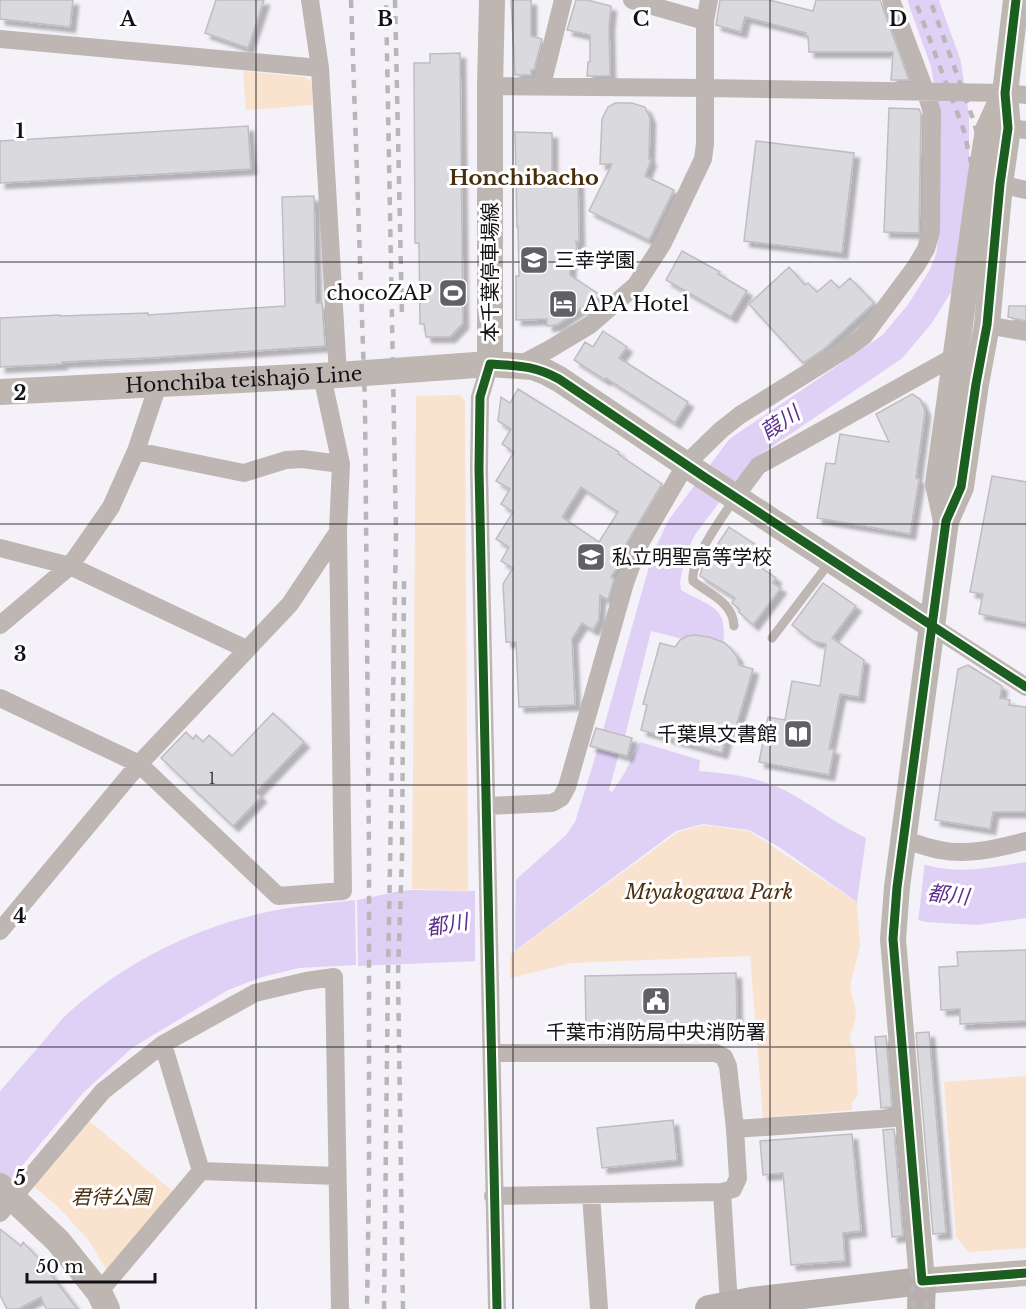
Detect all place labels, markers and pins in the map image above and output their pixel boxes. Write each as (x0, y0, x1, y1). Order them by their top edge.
school or university icon: 三幸学園 (518, 244, 550, 276)
place label: 三幸学園 (555, 248, 635, 272)
sports icon: chocoZAP (437, 277, 469, 309)
place label: chocoZAP (327, 281, 432, 305)
hotel icon: APA Hotel (547, 288, 579, 320)
place label: APA Hotel (583, 292, 689, 316)
school or university icon: 私立明聖高等学校 (575, 541, 607, 573)
place label: 私立明聖高等学校 (612, 545, 772, 569)
library icon: 千葉県文書館 (782, 718, 814, 750)
place label: 千葉県文書館 (657, 722, 777, 746)
public building icon: 千葉市消防局中央消防署 (640, 985, 672, 1017)
place label: 千葉市消防局中央消防署 (546, 1020, 766, 1044)

